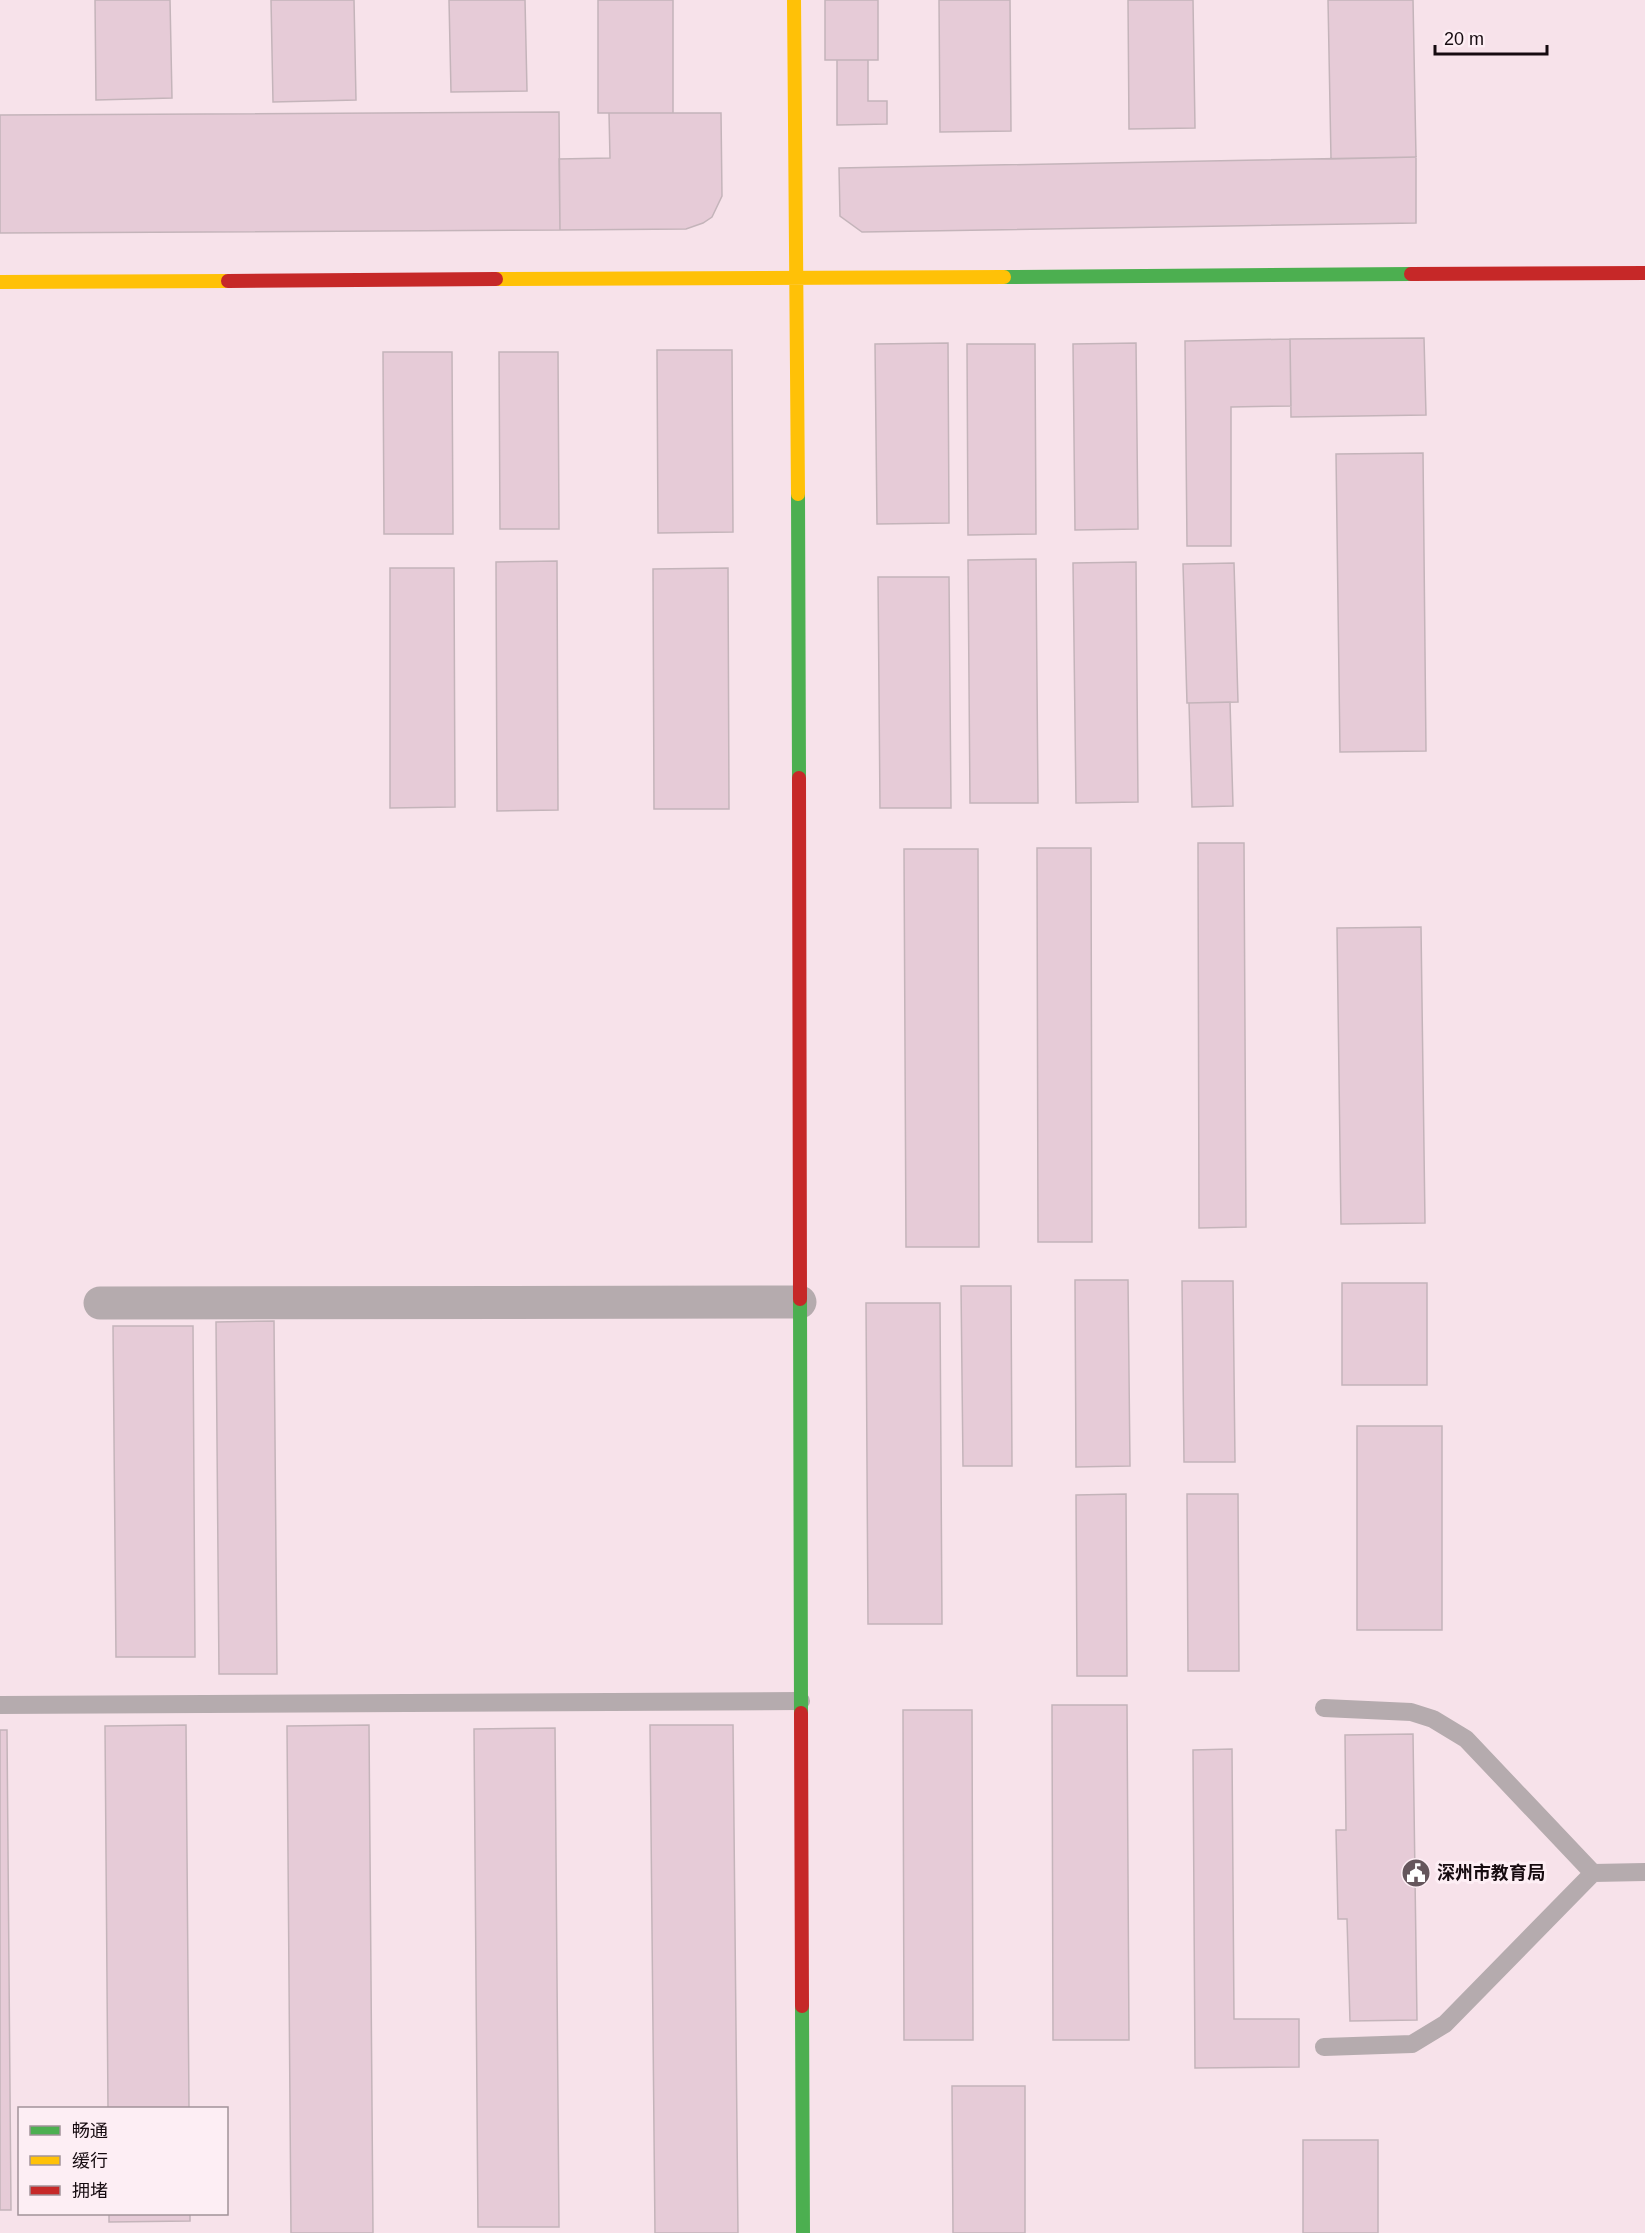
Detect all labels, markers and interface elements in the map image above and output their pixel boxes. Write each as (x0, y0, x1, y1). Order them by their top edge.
scale bar (1435, 18, 1548, 56)
text: 20 m (1444, 29, 1484, 49)
public building icon: 深州市教育局 (1400, 1857, 1432, 1889)
place label: 深州市教育局 (1437, 1863, 1545, 1883)
legend (18, 2107, 228, 2215)
text: 畅通 (72, 2121, 108, 2141)
text: 缓行 (72, 2151, 108, 2171)
text: 拥堵 (72, 2181, 108, 2201)

